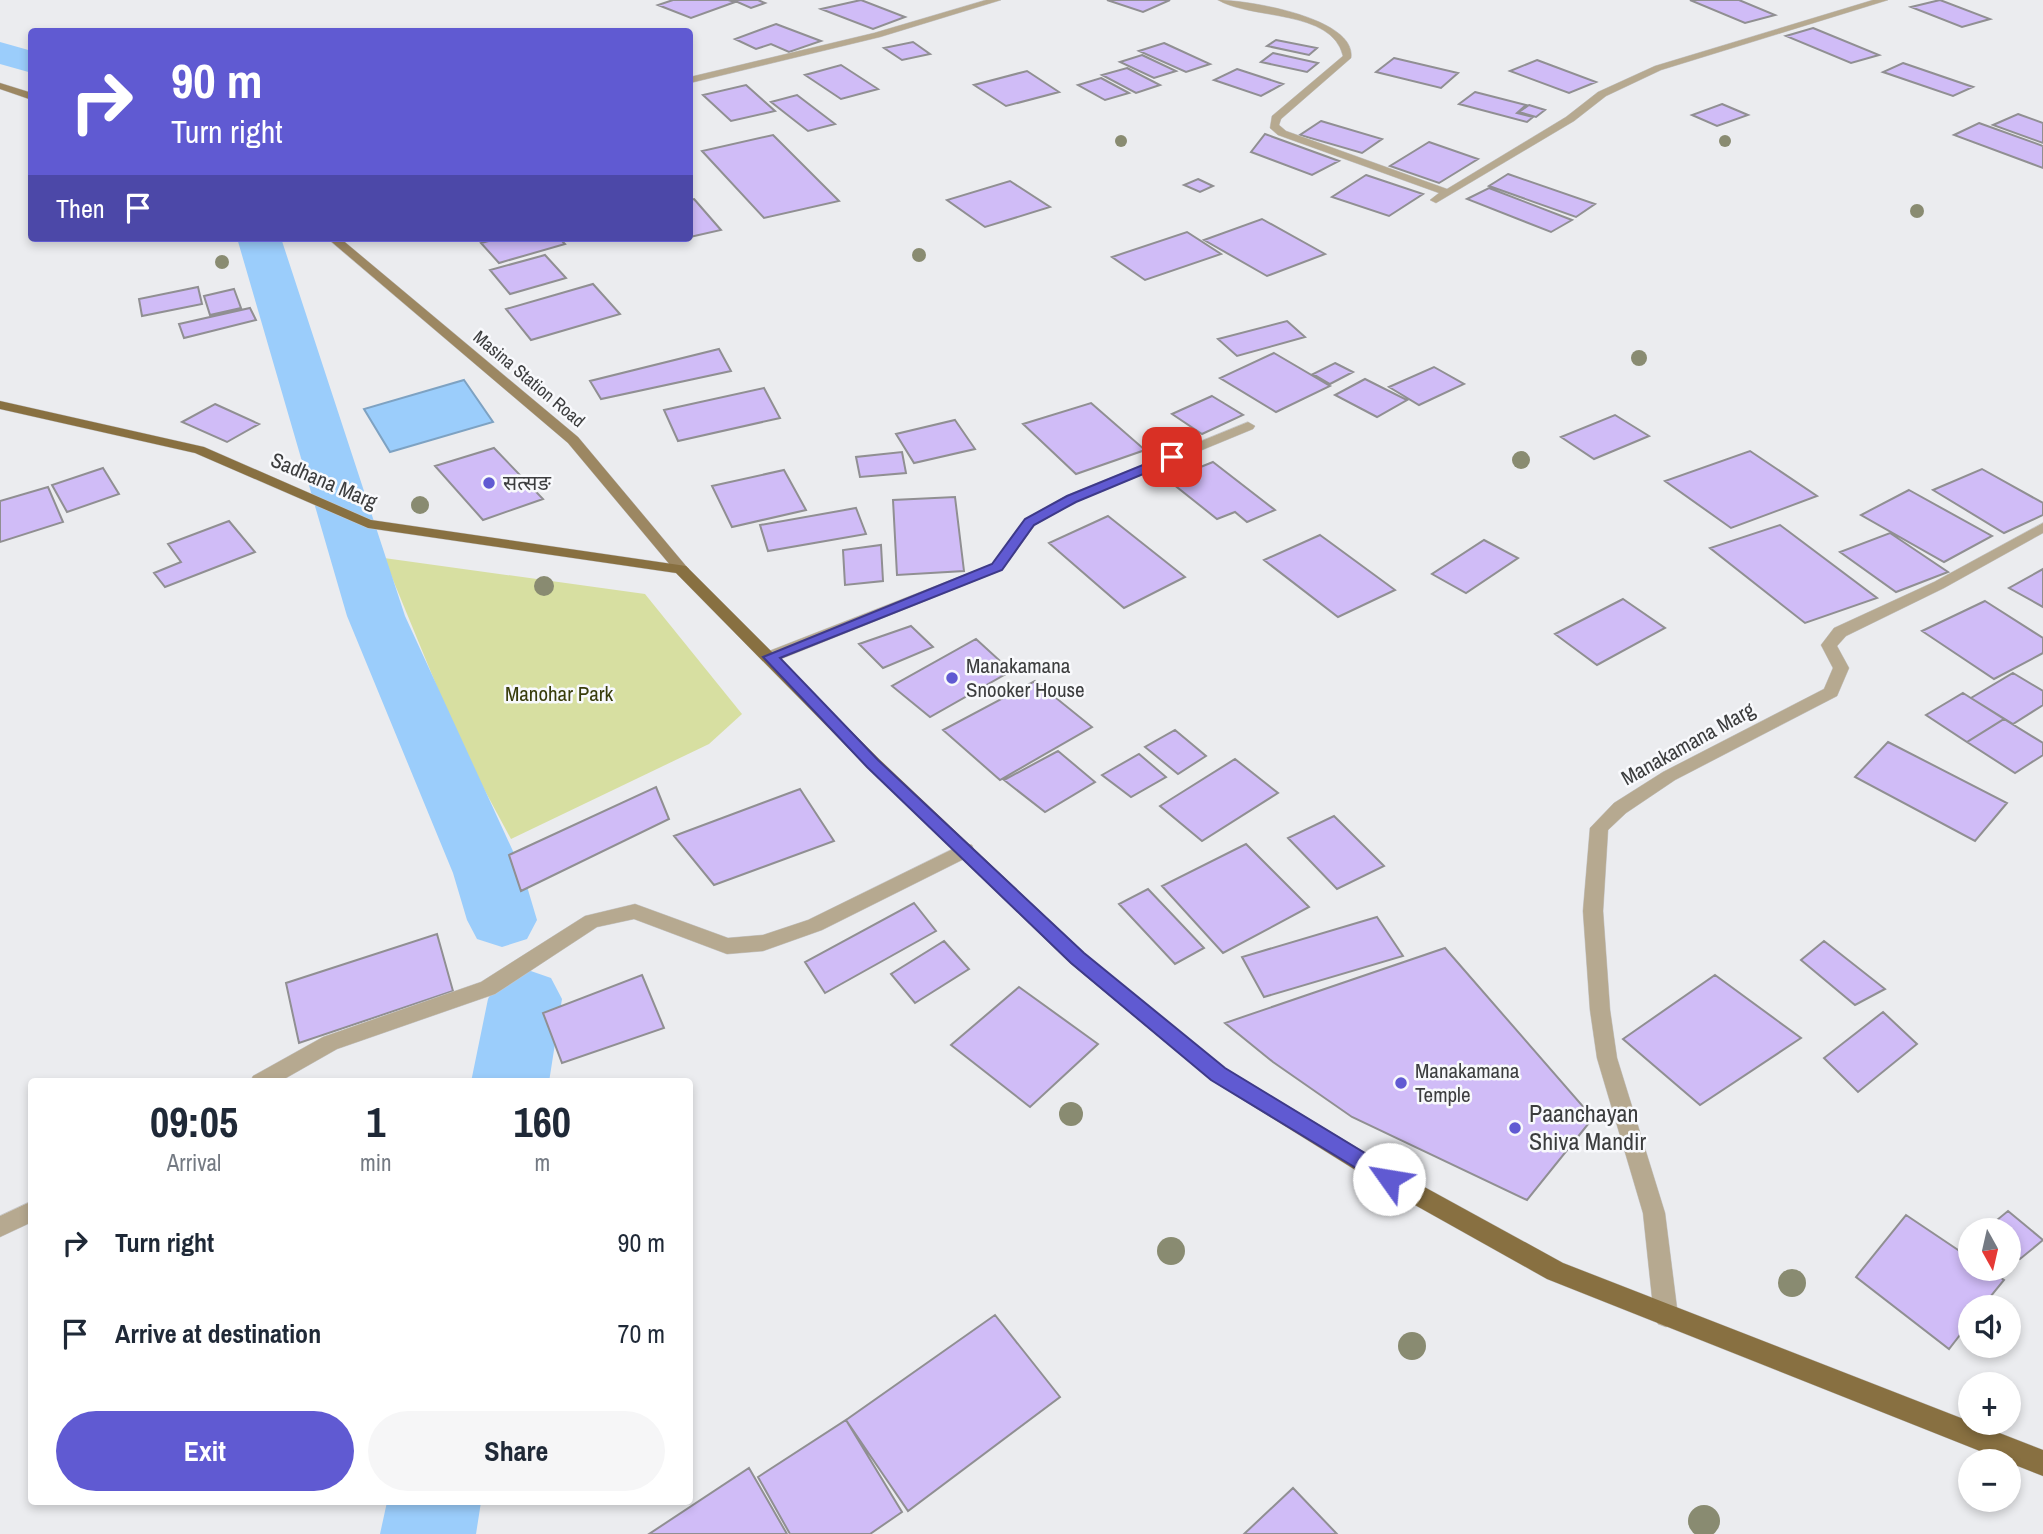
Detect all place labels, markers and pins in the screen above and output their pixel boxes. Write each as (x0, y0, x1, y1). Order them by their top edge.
pin (1142, 427, 1202, 487)
place label: सत्सङ (503, 468, 551, 497)
marker: सत्सङ (481, 475, 497, 491)
place label: Manakamana Snooker House (966, 651, 1085, 704)
marker: Manakamana Snooker House (944, 670, 960, 686)
place label: Manakamana Temple (1415, 1056, 1520, 1109)
marker: Manakamana Temple (1393, 1075, 1409, 1091)
place label: Paanchayan Shiva Mandir (1529, 1097, 1646, 1157)
marker: Paanchayan Shiva Mandir (1507, 1120, 1523, 1136)

